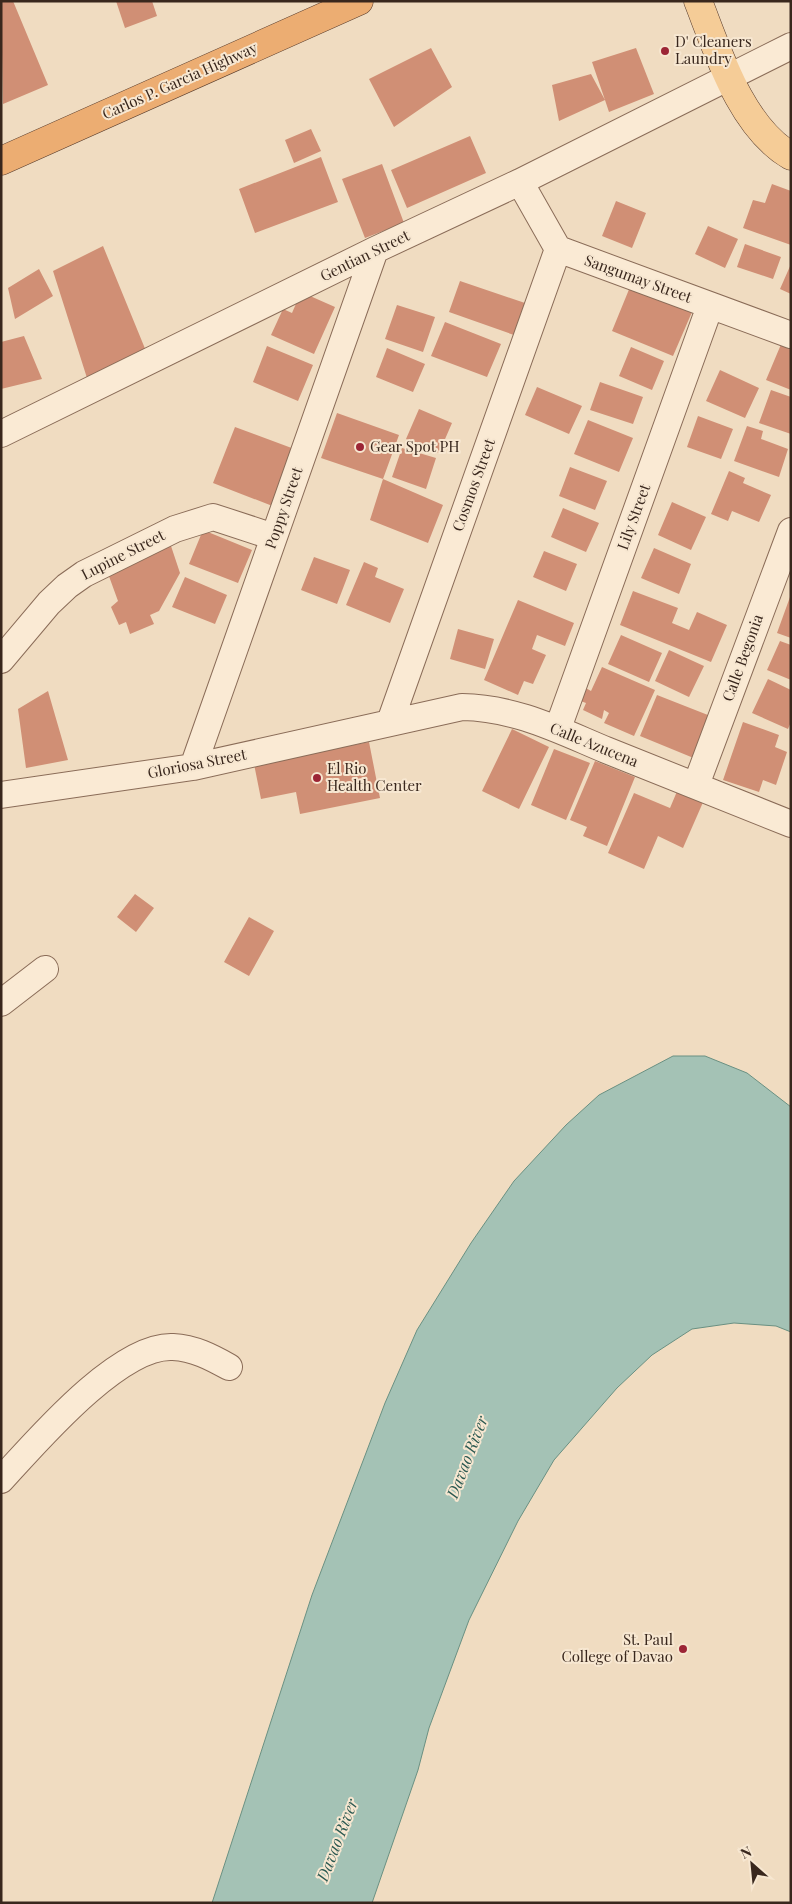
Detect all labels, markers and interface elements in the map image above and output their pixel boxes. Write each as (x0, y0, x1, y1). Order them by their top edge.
place label: D' Cleaners Laundry (675, 31, 752, 68)
street label: Carlos P. Garcia Highway (99, 37, 261, 123)
marker: D' Cleaners Laundry (659, 45, 671, 57)
street label: Gentian Street (316, 225, 413, 285)
street label: Sangumay Street (582, 249, 695, 307)
street label: Cosmos Street (447, 435, 499, 534)
place label: Gear Spot PH (370, 436, 460, 456)
marker: Gear Spot PH (354, 441, 366, 453)
street label: Poppy Street (260, 463, 307, 551)
street label: Lily Street (612, 480, 654, 552)
street label: Lupine Street (77, 524, 168, 584)
street label: Calle Begonia (717, 611, 767, 704)
street label: Calle Azucena (547, 717, 642, 771)
street label: Gloriosa Street (146, 744, 249, 782)
place label: El Rio Health Center (327, 758, 422, 795)
marker: El Rio Health Center (311, 772, 323, 784)
water label: Davao River (441, 1412, 492, 1502)
place label: St. Paul College of Davao (561, 1629, 673, 1666)
marker: St. Paul College of Davao (677, 1643, 689, 1655)
water label: Davao River (311, 1795, 362, 1885)
north arrow (727, 1839, 777, 1889)
text: N (737, 1841, 755, 1863)

